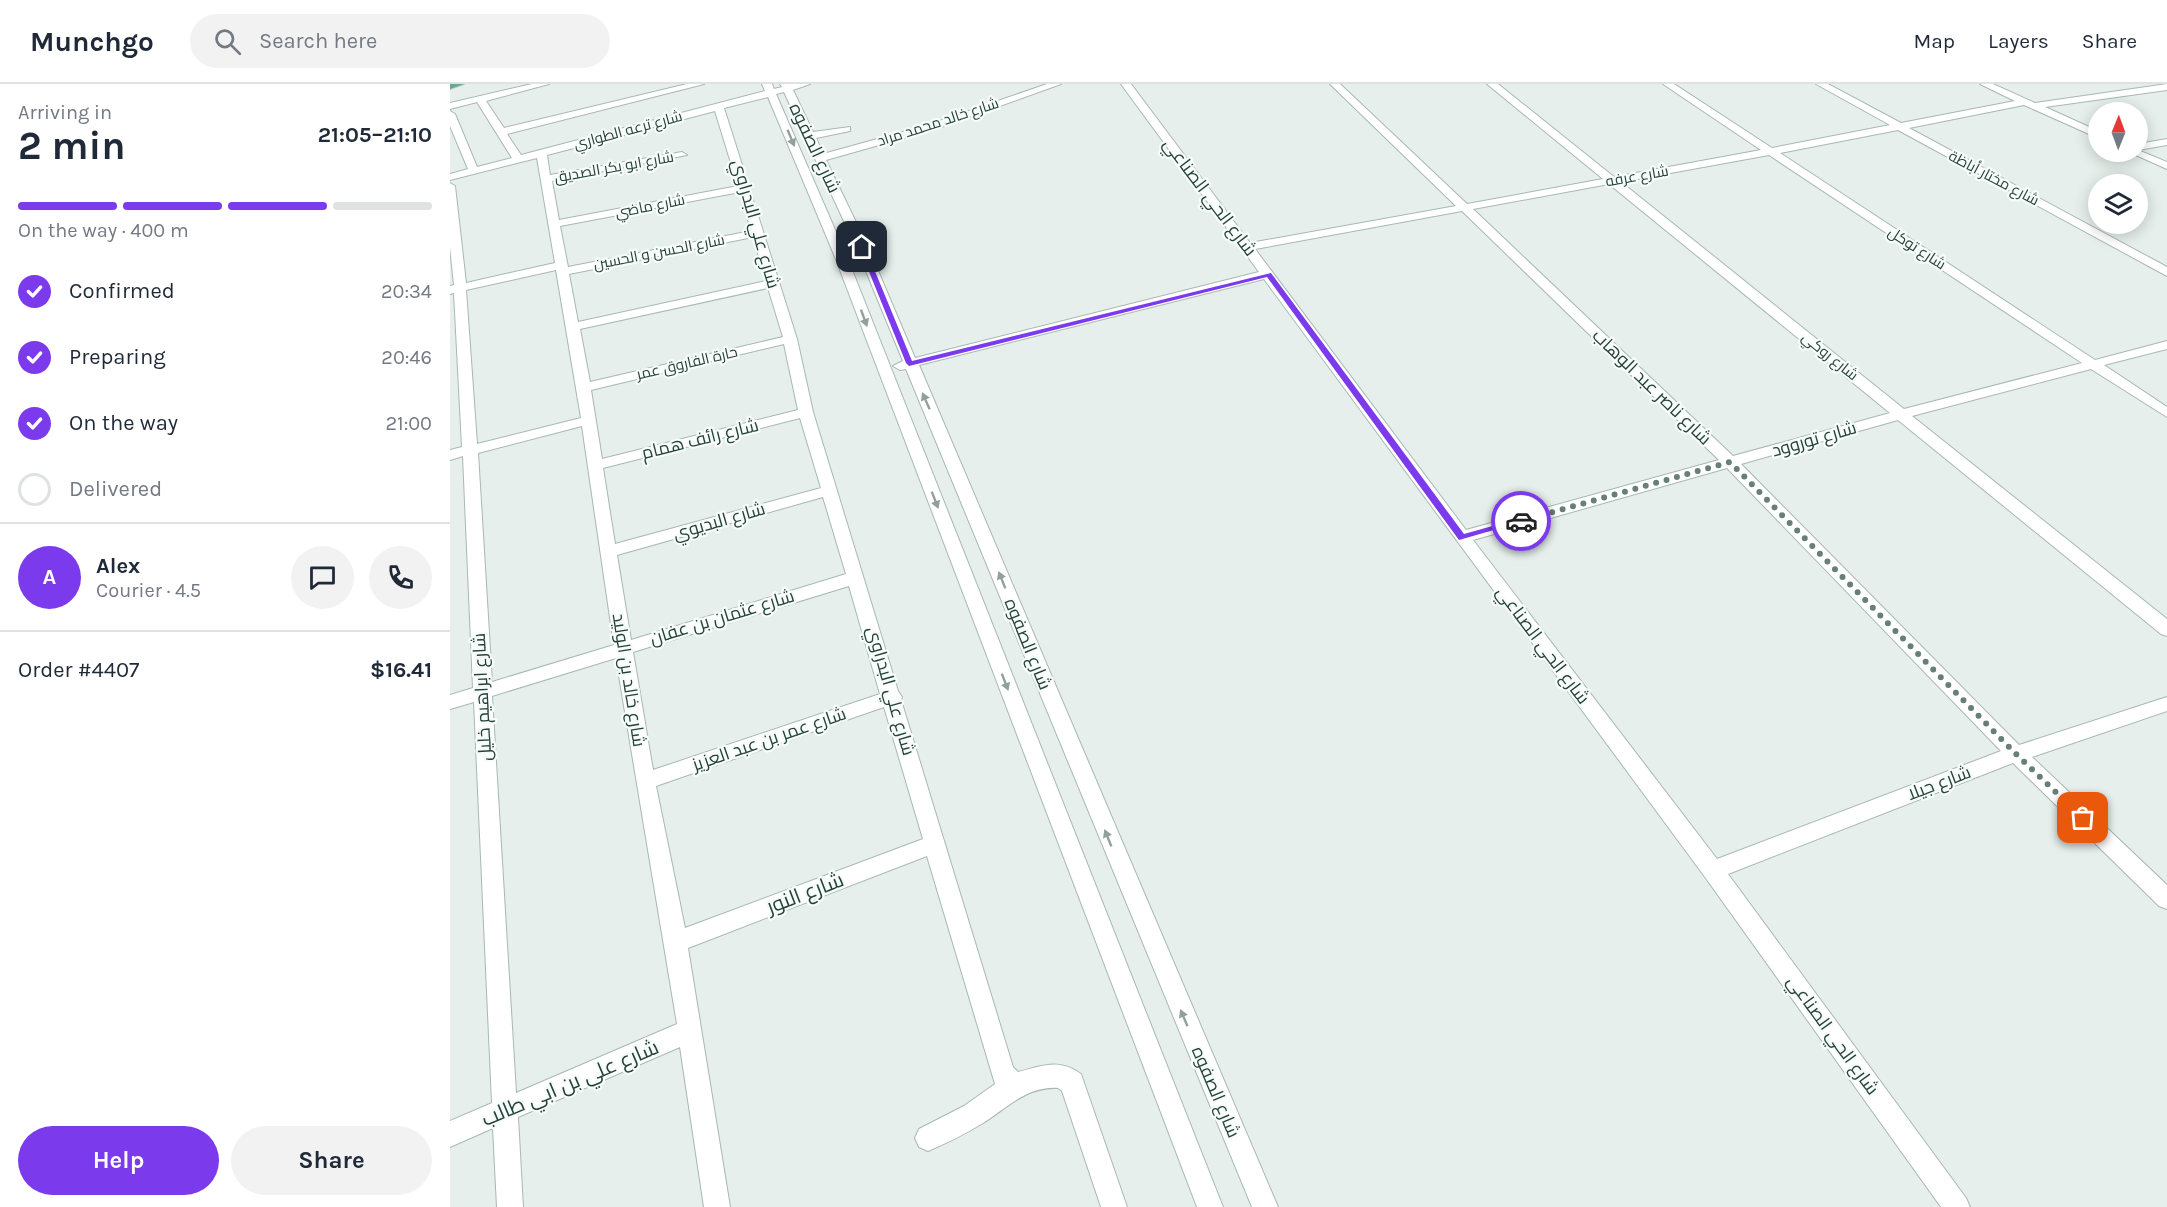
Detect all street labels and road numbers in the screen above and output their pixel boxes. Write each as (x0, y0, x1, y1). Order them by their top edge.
street label: شارع خالد محمد مراد (875, 94, 1002, 152)
street label: شارع الصفوه (784, 100, 845, 197)
street label: شارع ترعه الطواري (572, 107, 685, 156)
street label: شارع الحي الصناعي (1156, 134, 1262, 262)
street label: شارع مختار أباظة (1945, 146, 2043, 211)
street label: شارع ابو بكر الصديق (553, 148, 676, 188)
street label: شارع علي البدراوي (724, 157, 785, 292)
street label: شارع عرفه (1604, 162, 1670, 192)
street label: شارع ماضي (614, 190, 687, 225)
street label: شارع توكل (1884, 223, 1949, 275)
street label: شارع الحسن و الحسين (592, 230, 726, 276)
street label: شارع ناصر عبد الوهاب (1587, 325, 1716, 450)
street label: شارع روكي (1796, 328, 1862, 387)
street label: حارة الفاروق عمر (634, 343, 740, 385)
street label: شارع رائف همام (639, 414, 761, 465)
street label: شارع توروود (1769, 416, 1859, 463)
street label: شارع البديوي (670, 497, 769, 548)
street label: شارع الحي الصناعي (1489, 582, 1595, 710)
street label: شارع عثمان بن عفان (647, 585, 797, 650)
street label: شارع الصفوه (999, 595, 1056, 693)
street label: شارع خالد بن الوليد (607, 612, 650, 749)
street label: شارع علي البدراوي (859, 624, 920, 759)
street label: شارع ابراهيم خليل (468, 632, 497, 762)
street label: شارع عمر بن عبد العزيز (688, 702, 849, 777)
street label: شارع جيلا (1904, 761, 1974, 806)
street label: شارع النور (762, 867, 848, 921)
street label: شارع الحي الصناعي (1780, 971, 1884, 1101)
street label: شارع علي بن ابي طالب (478, 1035, 664, 1135)
street label: شارع الصفوه (1186, 1043, 1245, 1141)

